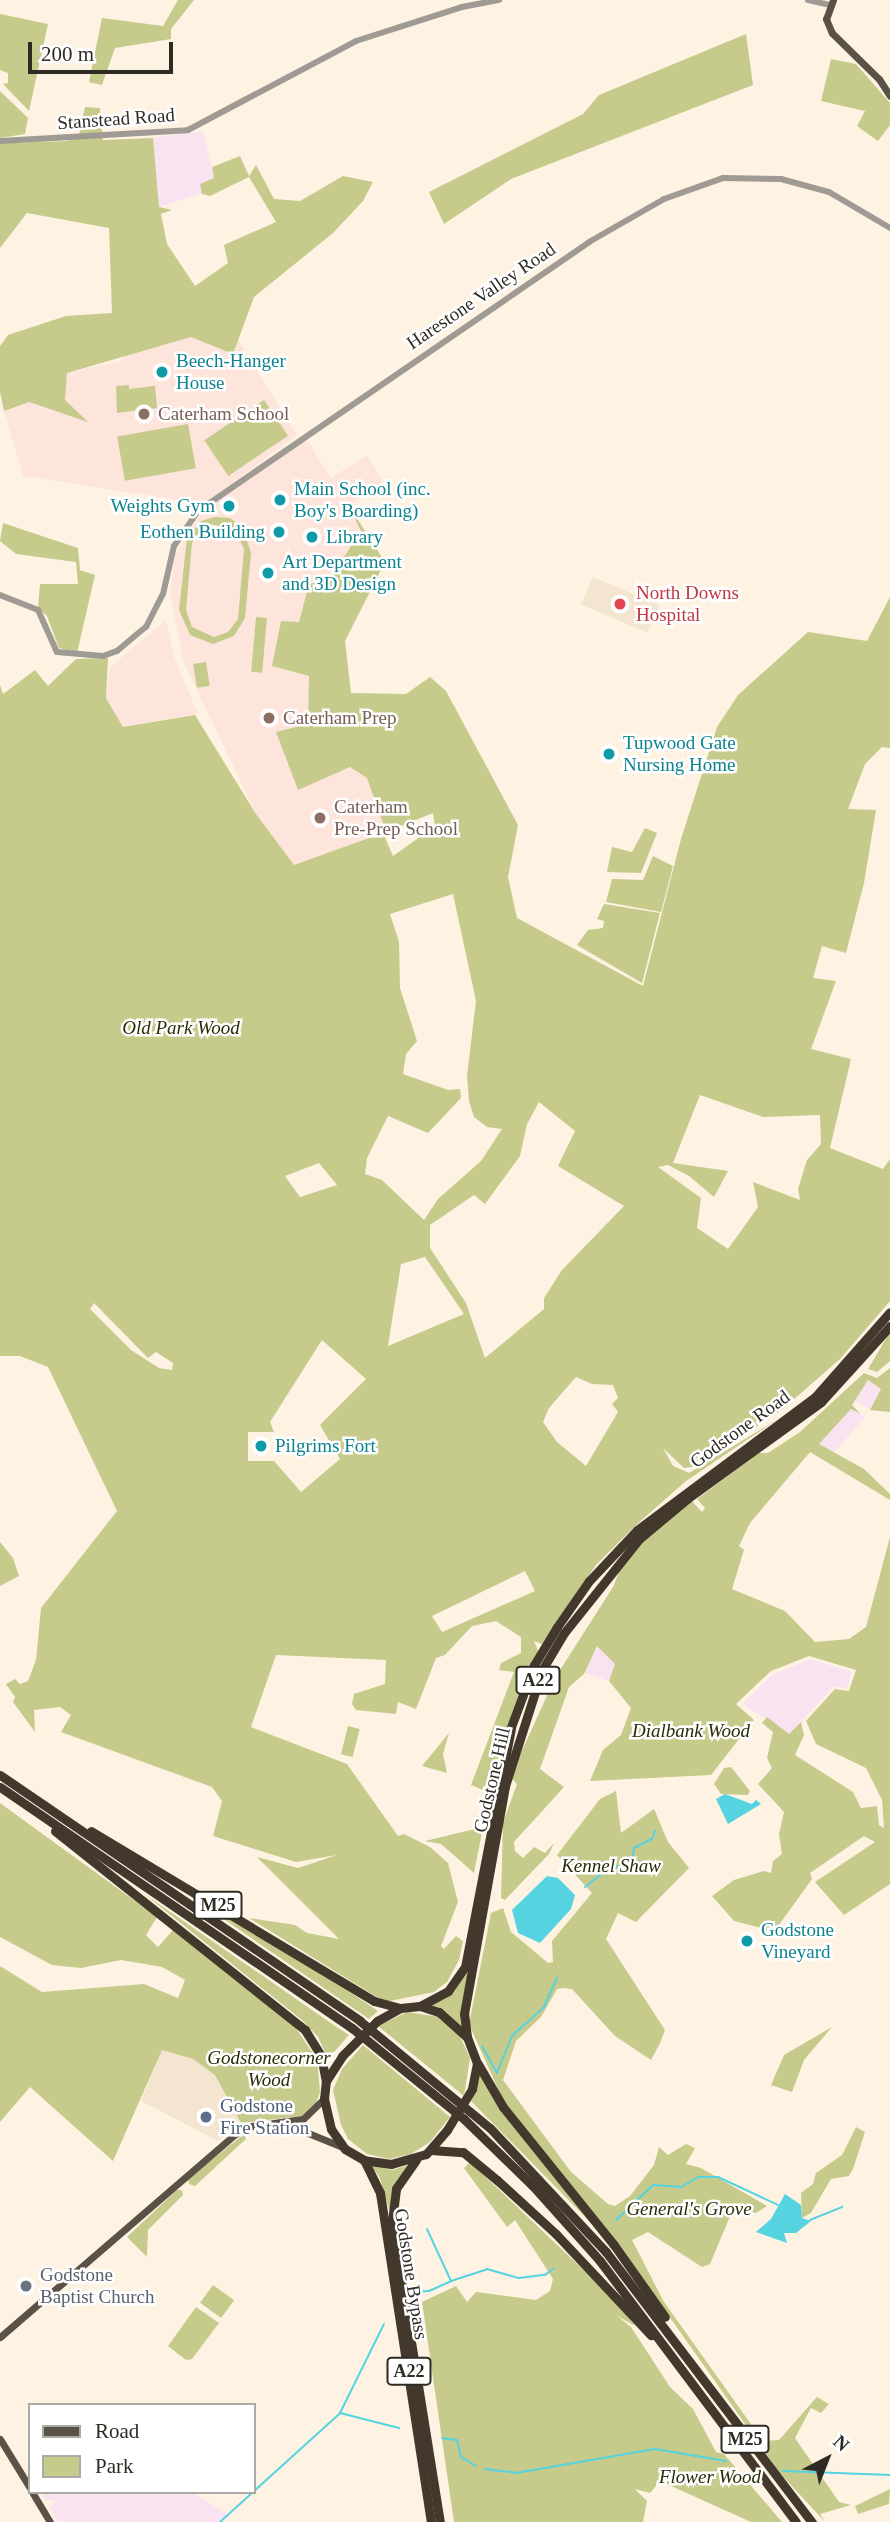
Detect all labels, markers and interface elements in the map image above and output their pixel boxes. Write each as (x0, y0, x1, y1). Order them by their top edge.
scale bar (32, 28, 177, 72)
text: 200 m (41, 42, 94, 66)
street label: Stanstead Road (57, 104, 175, 134)
street label: Harestone Valley Road (402, 238, 560, 354)
place label: Beech-Hanger House (176, 350, 286, 394)
marker: Beech-Hanger House (154, 364, 170, 380)
place label: Caterham School (158, 403, 289, 425)
marker: Caterham School (136, 406, 152, 422)
place label: Main School (inc. Boy's Boarding) (294, 478, 431, 522)
marker: Main School (inc. Boy's Boarding) (272, 492, 288, 508)
place label: Weights Gym (110, 495, 215, 517)
marker: Weights Gym (221, 498, 237, 514)
place label: Eothen Building (140, 521, 265, 543)
marker: Eothen Building (271, 524, 287, 540)
place label: Library (326, 526, 383, 548)
marker: Library (304, 529, 320, 545)
place label: Art Department and 3D Design (282, 551, 402, 595)
marker: Art Department and 3D Design (260, 565, 276, 581)
place label: North Downs Hospital (636, 582, 739, 626)
marker: North Downs Hospital (610, 594, 630, 614)
place label: Caterham Prep (283, 707, 396, 729)
marker: Caterham Prep (261, 710, 277, 726)
place label: Tupwood Gate Nursing Home (623, 732, 736, 776)
marker: Tupwood Gate Nursing Home (601, 746, 617, 762)
place label: Caterham Pre-Prep School (334, 796, 458, 840)
marker: Caterham Pre-Prep School (312, 810, 328, 826)
park label: Old Park Wood (122, 1017, 240, 1039)
street label: Godstone Road (686, 1385, 794, 1473)
place label: Pilgrims Fort (275, 1435, 376, 1457)
marker: Pilgrims Fort (253, 1438, 269, 1454)
road number: A22 (515, 1666, 561, 1694)
park label: Dialbank Wood (632, 1720, 750, 1742)
street label: Godstone Hill (469, 1725, 515, 1835)
park label: Kennel Shaw (561, 1855, 661, 1877)
road number: M25 (194, 1891, 242, 1920)
place label: Godstone Vineyard (761, 1919, 834, 1963)
marker: Godstone Vineyard (739, 1933, 755, 1949)
park label: Godstonecorner Wood (207, 2047, 331, 2091)
place label: Godstone Fire Station (220, 2095, 309, 2139)
marker: Godstone Fire Station (198, 2109, 214, 2125)
park label: General's Grove (626, 2198, 752, 2220)
street label: Godstone Bypass (389, 2207, 433, 2341)
place label: Godstone Baptist Church (40, 2264, 155, 2308)
marker: Godstone Baptist Church (18, 2278, 34, 2294)
road number: A22 (386, 2356, 432, 2386)
legend (28, 2403, 256, 2494)
text: Road (95, 2419, 139, 2443)
road number: M25 (720, 2424, 770, 2454)
north arrow (792, 2424, 862, 2494)
text: N (829, 2431, 854, 2455)
text: Park (95, 2454, 134, 2478)
park label: Flower Wood (659, 2466, 761, 2488)

